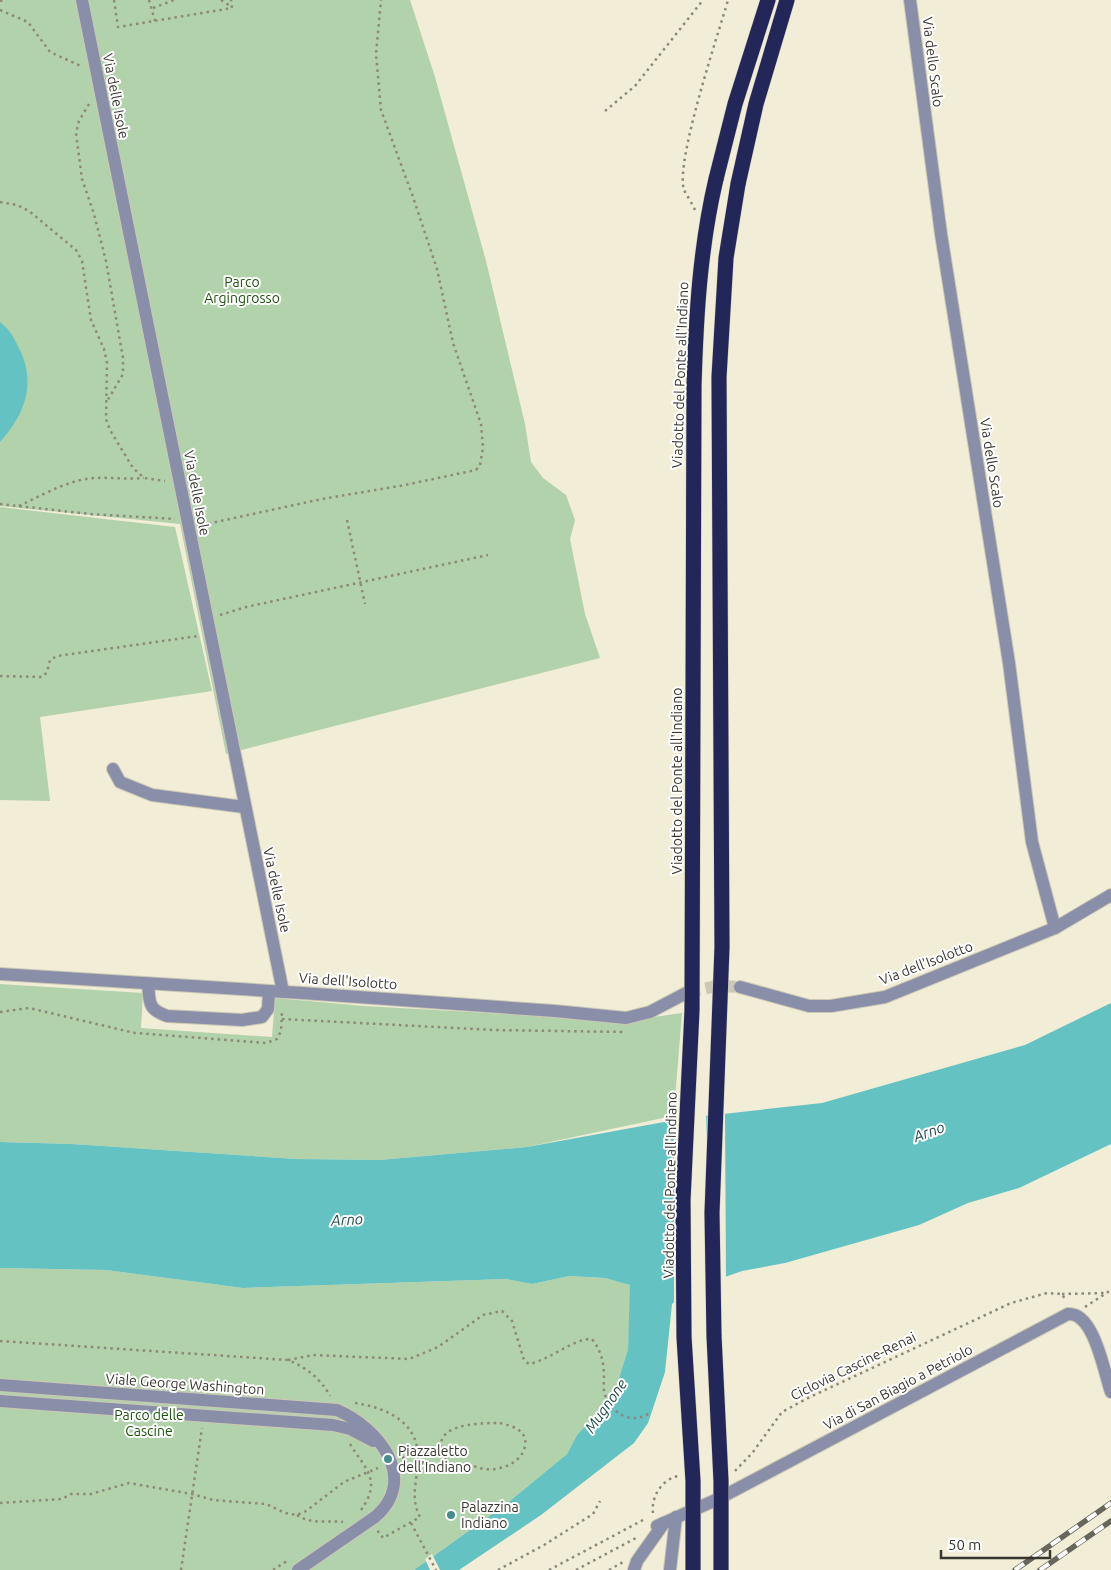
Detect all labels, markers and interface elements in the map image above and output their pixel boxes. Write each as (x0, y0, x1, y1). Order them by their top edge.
street label: Via dello Scalo (920, 16, 946, 108)
street label: Via delle Isole (100, 52, 132, 140)
park label: Parco Argingrosso (204, 274, 280, 306)
street label: Viadotto del Ponte all'Indiano (669, 281, 691, 469)
street label: Via dello Scalo (977, 417, 1007, 509)
street label: Via delle Isole (181, 449, 213, 537)
street label: Viadotto del Ponte all'Indiano (669, 688, 685, 874)
street label: Via delle Isole (260, 846, 294, 934)
street label: Via dell'Isolotto (877, 938, 975, 988)
street label: Via dell'Isolotto (298, 970, 398, 992)
street label: Viadotto del Ponte all'Indiano (660, 1091, 680, 1279)
water label: Arno (910, 1118, 947, 1145)
water label: Arno (330, 1210, 363, 1229)
street label: Ciclovia Cascine-Renai (788, 1329, 918, 1403)
street label: Via di San Biagio a Petriolo (821, 1341, 975, 1433)
street label: Viale George Washington (105, 1370, 265, 1398)
water label: Mugnone (581, 1375, 630, 1436)
park label: Parco delle Cascine (114, 1407, 184, 1439)
place label: Piazzaletto dell'Indiano (398, 1443, 471, 1475)
marker: Piazzaletto dell'Indiano (382, 1453, 394, 1465)
place label: Palazzina Indiano (461, 1499, 519, 1531)
marker: Palazzina Indiano (445, 1509, 457, 1521)
scale bar (941, 1528, 1050, 1560)
text: 50 m (948, 1536, 981, 1553)

